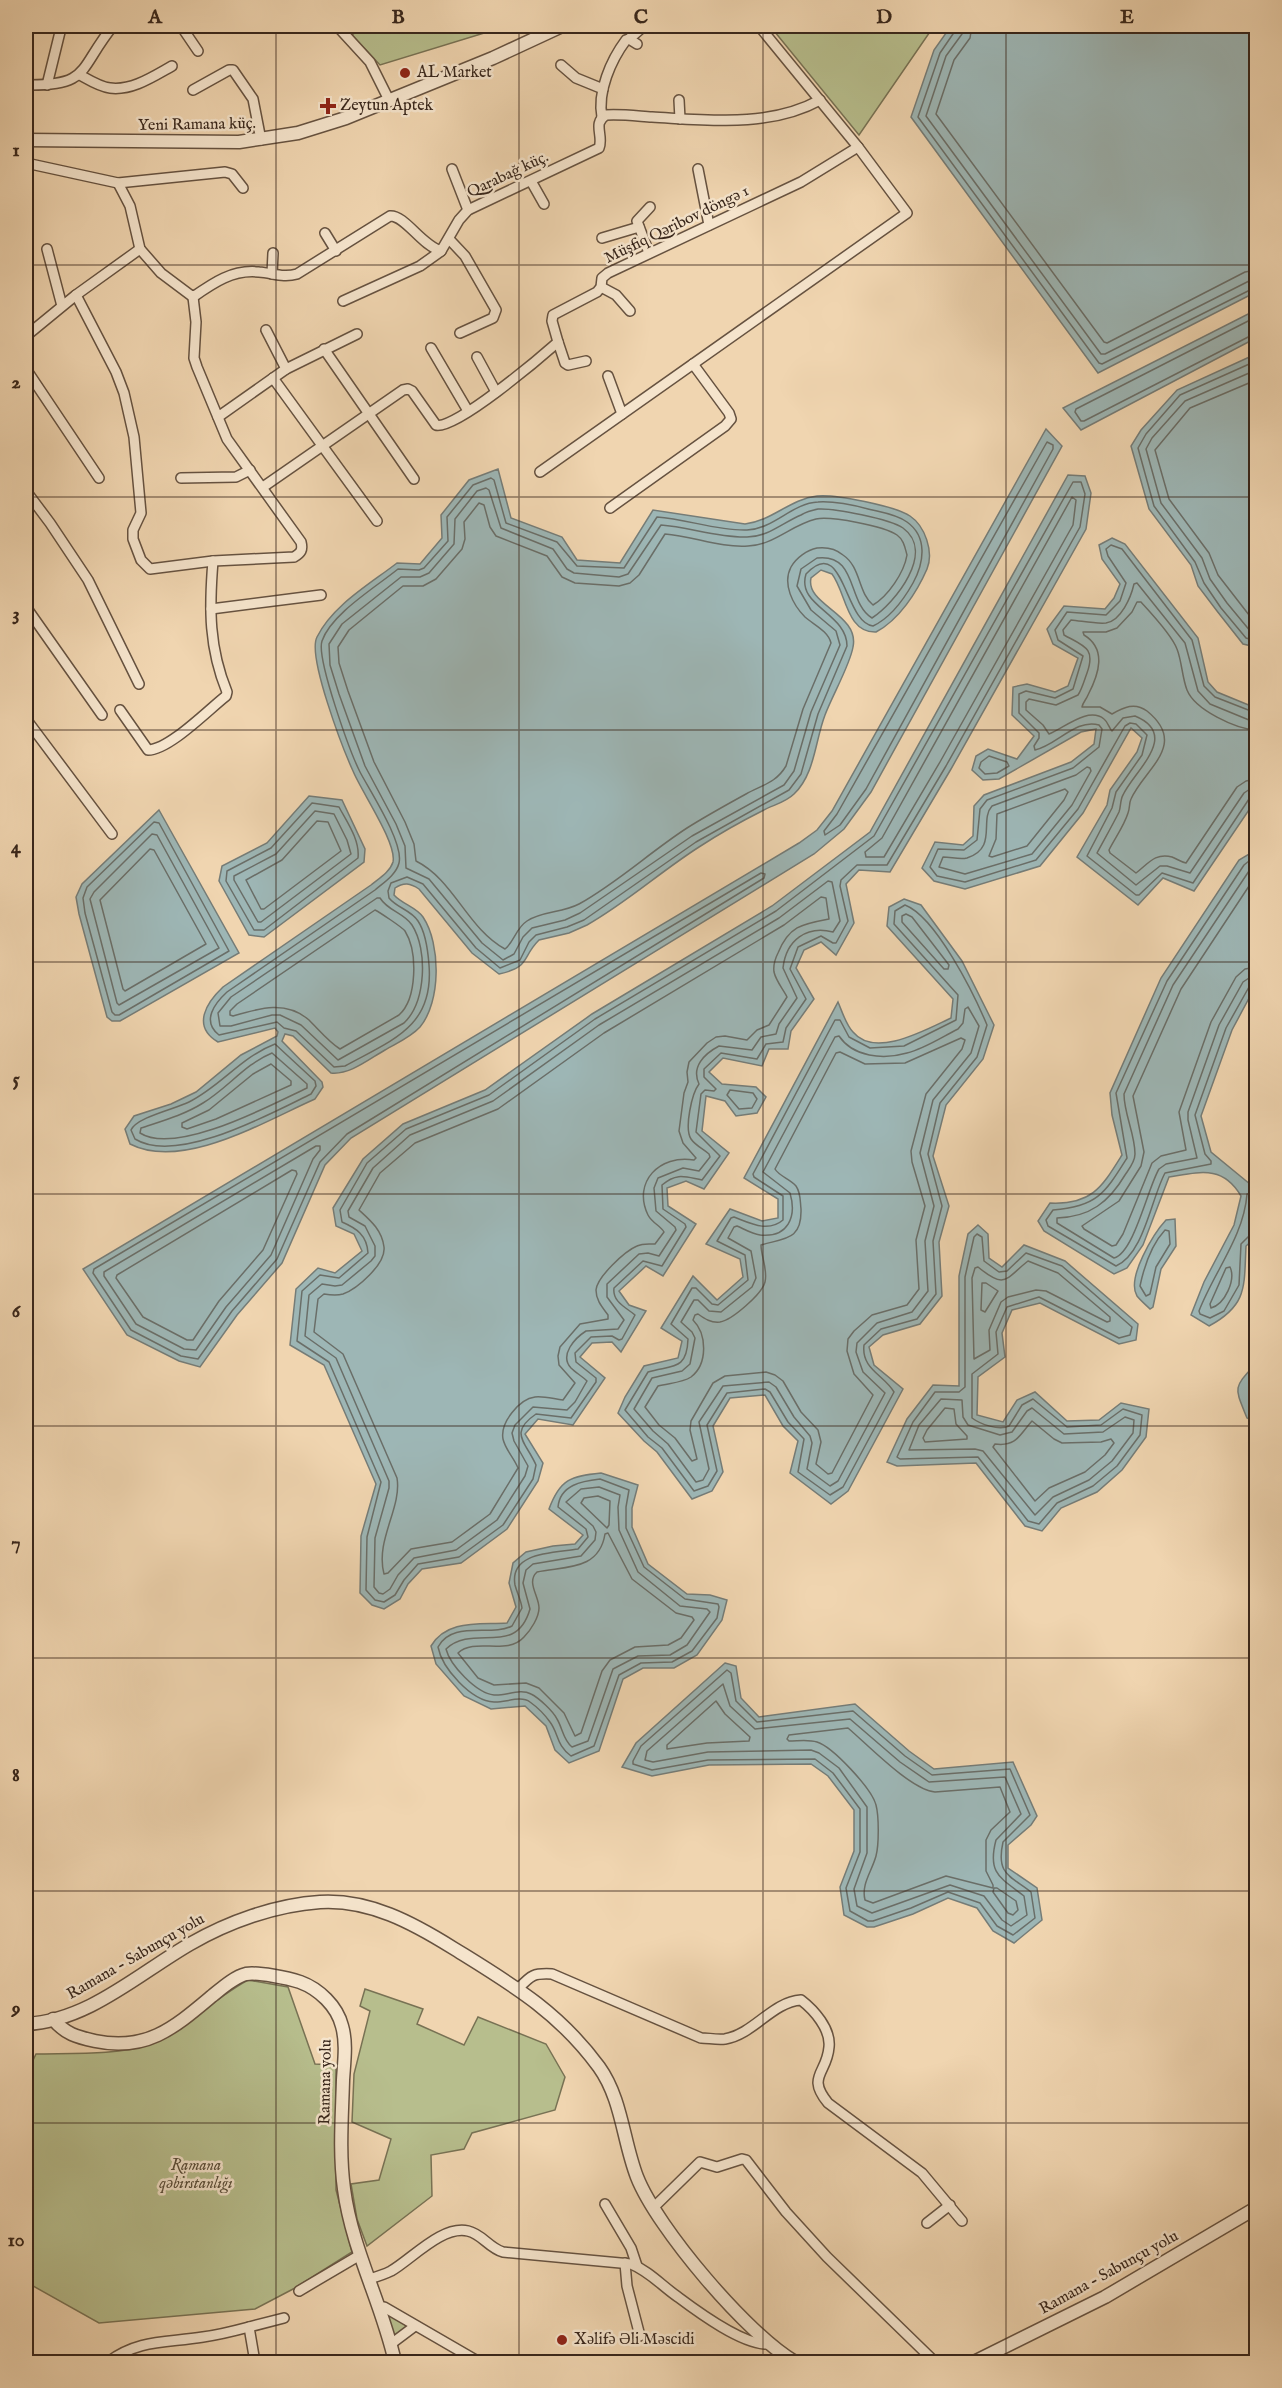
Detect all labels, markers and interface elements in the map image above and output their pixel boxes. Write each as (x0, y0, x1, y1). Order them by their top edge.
text: A (147, 5, 163, 30)
text: B (391, 5, 405, 30)
text: C (634, 5, 648, 30)
text: D (876, 5, 892, 30)
text: E (1120, 5, 1134, 30)
place label: AL Market (416, 63, 492, 83)
marker: AL Market (398, 66, 412, 80)
place label: Zeytun Aptek (340, 96, 434, 116)
marker: Zeytun Aptek (321, 99, 335, 113)
street label: Yeni Ramana küç. (138, 114, 256, 136)
text: 1 (12, 138, 20, 163)
street label: Qarabağ küç. (464, 147, 552, 203)
street label: Müşfiq Qəribov döngə 1 (601, 181, 753, 269)
text: 2 (11, 370, 21, 395)
text: 3 (12, 602, 20, 627)
text: 4 (11, 835, 22, 860)
text: 5 (12, 1067, 20, 1092)
text: 6 (12, 1299, 22, 1324)
text: 7 (11, 1531, 21, 1556)
text: 8 (12, 1763, 20, 1788)
street label: Ramana - Sabunçu yolu (63, 1909, 209, 2005)
text: 9 (11, 1996, 21, 2021)
street label: Ramana yolu (315, 2039, 337, 2125)
park label: Ramana qəbirstanlığı (158, 2156, 233, 2194)
street label: Ramana - Sabunçu yolu (1036, 2226, 1182, 2320)
text: 10 (7, 2228, 25, 2253)
place label: Xəlifə Əli Məscidi (574, 2330, 694, 2350)
marker: Xəlifə Əli Məscidi (555, 2333, 569, 2347)

